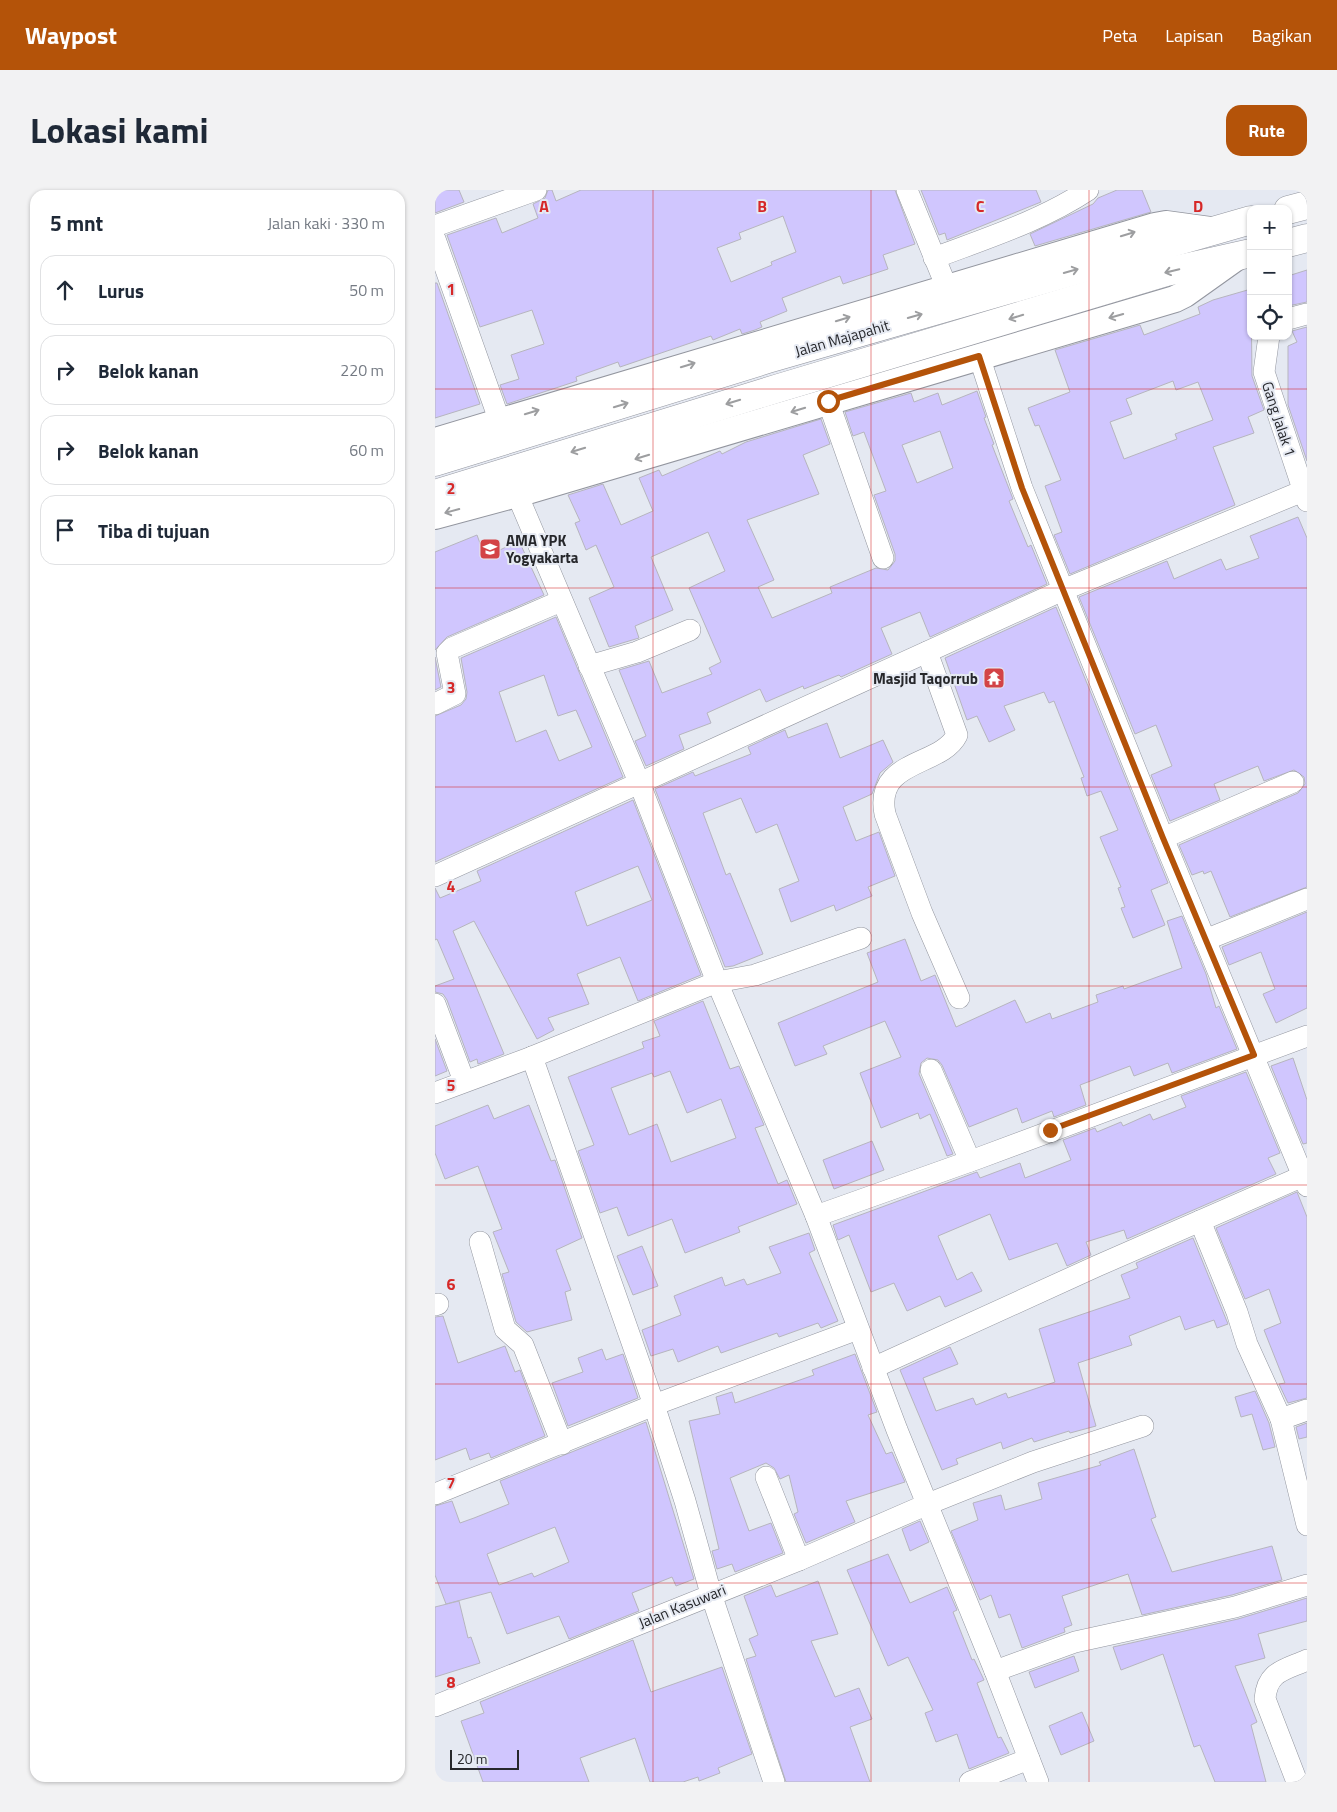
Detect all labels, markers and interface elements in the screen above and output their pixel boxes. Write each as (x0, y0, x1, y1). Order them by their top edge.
text: Waypost (25, 17, 117, 53)
text: Peta (1102, 22, 1137, 49)
text: Lapisan (1165, 22, 1223, 49)
text: Bagikan (1251, 22, 1312, 49)
text: Lokasi kami (30, 103, 209, 157)
button: Rute (1226, 105, 1307, 156)
text: A (539, 194, 549, 218)
text: B (757, 194, 767, 218)
text: C (976, 194, 985, 218)
text: D (1193, 194, 1203, 218)
map controls (1247, 205, 1292, 340)
button: + (1247, 205, 1292, 250)
text: 5 mnt (50, 207, 103, 239)
text: Jalan kaki · 330 m (267, 211, 385, 235)
one-way arrow (1119, 228, 1135, 238)
button: − (1247, 250, 1292, 295)
one-way arrow (1063, 265, 1079, 275)
one-way arrow (1165, 267, 1181, 276)
icon: ahead (51, 276, 79, 304)
text: Lurus (98, 276, 144, 305)
text: 1 (447, 277, 455, 301)
text: 50 m (349, 278, 384, 302)
button: locate (1247, 295, 1292, 340)
one-way arrow (907, 311, 923, 321)
one-way arrow (1109, 311, 1125, 321)
street label: Jalan Majapahit (792, 313, 893, 362)
one-way arrow (835, 313, 851, 323)
one-way arrow (1009, 313, 1025, 323)
icon: right (51, 356, 79, 384)
text: Belok kanan (98, 356, 199, 385)
text: 220 m (340, 358, 384, 382)
one-way arrow (679, 360, 695, 370)
street label: Gang Jalak 1 (1256, 379, 1302, 459)
route start (817, 390, 840, 413)
one-way arrow (725, 398, 741, 407)
one-way arrow (612, 399, 628, 409)
one-way arrow (790, 406, 806, 416)
one-way arrow (524, 407, 540, 417)
icon: right (51, 436, 79, 464)
text: Belok kanan (98, 436, 199, 465)
text: 60 m (349, 438, 384, 462)
one-way arrow (570, 446, 586, 456)
one-way arrow (635, 452, 651, 462)
text: 2 (447, 476, 455, 500)
one-way arrow (445, 507, 461, 516)
icon: arrive (51, 516, 79, 544)
text: Tiba di tujuan (98, 516, 210, 545)
place label: AMA YPK Yogyakarta (506, 529, 579, 569)
school or university icon: AMA YPK Yogyakarta (478, 537, 502, 561)
temple icon: Masjid Taqorrub (982, 666, 1006, 690)
place label: Masjid Taqorrub (873, 667, 978, 690)
text: 3 (447, 675, 455, 699)
text: 4 (447, 874, 456, 898)
text: 5 (447, 1073, 456, 1097)
route end (1039, 1119, 1062, 1142)
text: 6 (447, 1272, 456, 1296)
text: 7 (447, 1471, 455, 1495)
street label: Jalan Kasuwari (635, 1578, 729, 1634)
text: 8 (447, 1670, 456, 1694)
scale bar (450, 1747, 519, 1770)
text: 20 m (457, 1748, 487, 1769)

